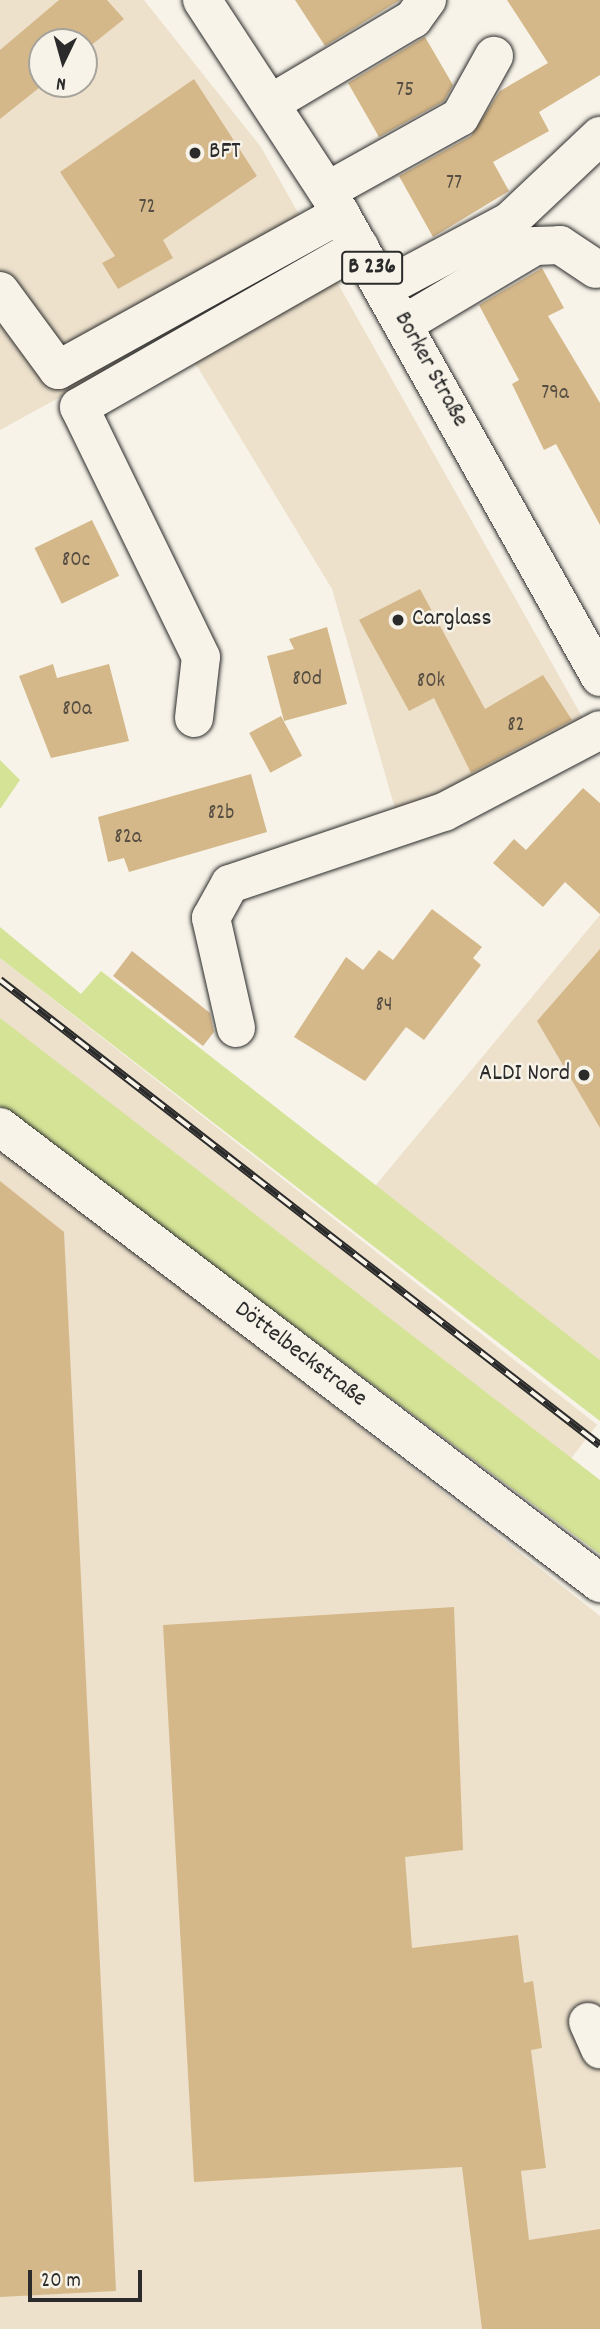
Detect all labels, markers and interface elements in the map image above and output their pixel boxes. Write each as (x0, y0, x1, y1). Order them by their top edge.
north arrow (28, 28, 98, 98)
text: N (55, 69, 67, 96)
house number: 75 (396, 78, 414, 104)
place label: BFT (209, 139, 241, 167)
marker: BFT (187, 145, 203, 161)
house number: 77 (446, 171, 462, 197)
house number: 72 (138, 195, 156, 221)
road number: B 236 (340, 248, 404, 288)
street label: Borker Straße (387, 307, 473, 433)
house number: 79a (541, 381, 569, 407)
house number: 80c (62, 548, 90, 574)
place label: Carglass (412, 606, 492, 634)
marker: Carglass (390, 612, 406, 628)
house number: 80d (292, 667, 322, 693)
house number: 80k (417, 669, 445, 695)
house number: 80a (62, 697, 92, 723)
house number: 82 (507, 713, 525, 739)
house number: 82b (208, 801, 234, 827)
house number: 82a (114, 825, 142, 851)
house number: 84 (375, 993, 393, 1019)
place label: ALDI Nord (479, 1061, 570, 1089)
marker: ALDI Nord (576, 1067, 592, 1083)
street label: Döttelbeckstraße (228, 1296, 372, 1414)
scale bar (32, 2256, 145, 2300)
text: 20 m (41, 2267, 81, 2297)

